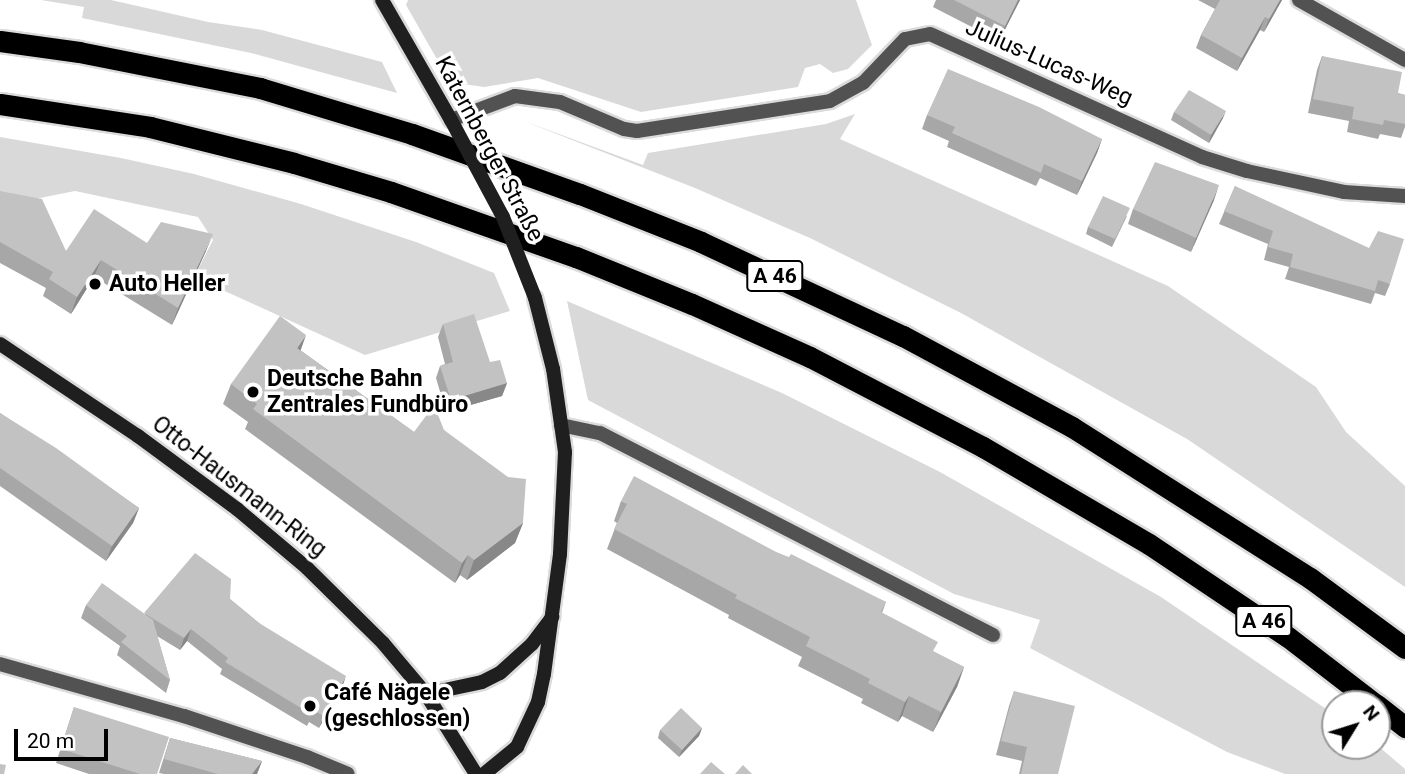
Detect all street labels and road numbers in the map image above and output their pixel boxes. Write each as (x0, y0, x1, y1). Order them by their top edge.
street label: Julius-Lucas-Weg (961, 14, 1137, 112)
street label: Katernberger Straße (429, 52, 549, 246)
road number: A 46 (745, 258, 805, 294)
street label: Otto-Hausmann-Ring (146, 410, 332, 564)
road number: A 46 (1234, 604, 1294, 638)

